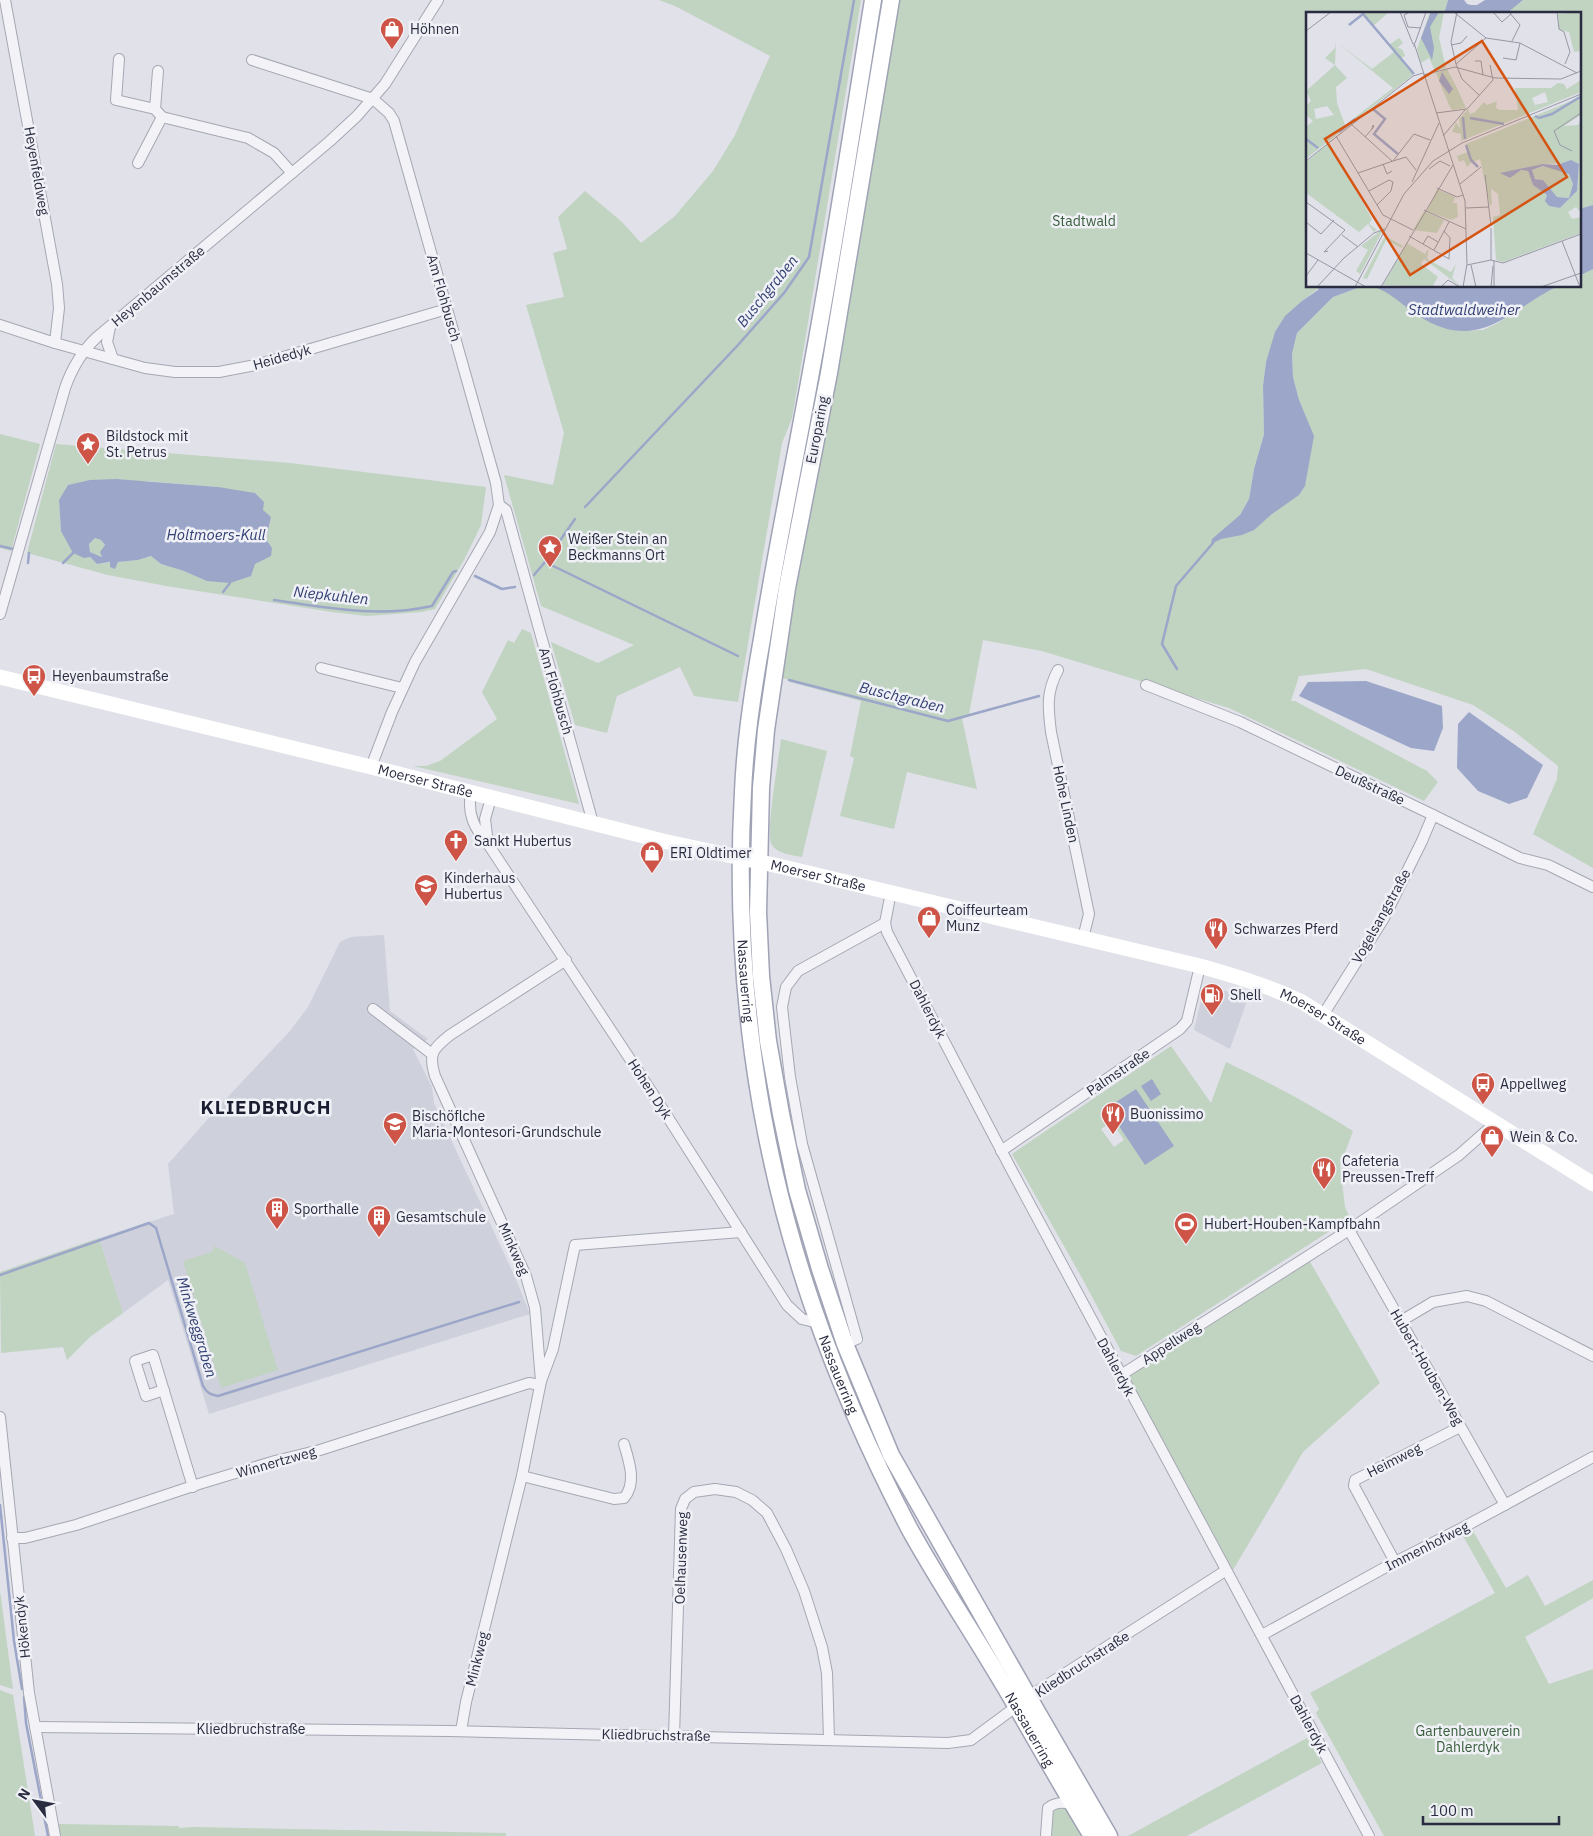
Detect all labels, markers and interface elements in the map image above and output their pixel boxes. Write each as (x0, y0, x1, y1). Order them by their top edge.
inset map (1306, 12, 1580, 288)
shop icon: Höhnen (379, 16, 405, 50)
place label: Höhnen (410, 20, 459, 38)
street label: Heyenfeldweg (20, 125, 54, 217)
park label: Stadtwald (1052, 212, 1116, 230)
street label: Heyenbaumstraße (108, 241, 209, 330)
water label: Buschgraben (732, 251, 802, 331)
street label: Am Flohbusch (423, 252, 465, 344)
water label: Stadtwaldweiher (1408, 300, 1521, 319)
street label: Heidedyk (251, 340, 314, 374)
street label: Europaring (802, 394, 832, 465)
place label: Bildstock mit St. Petrus (106, 427, 188, 461)
place icon: Bildstock mit St. Petrus (75, 431, 101, 465)
water label: Holtmoers-Kull (166, 525, 266, 544)
place label: Weißer Stein an Beckmanns Ort (568, 530, 667, 564)
place icon: Weißer Stein an Beckmanns Ort (537, 534, 563, 568)
water label: Niepkuhlen (293, 582, 369, 608)
street label: Am Flohbusch (535, 645, 577, 737)
bus stop icon: Heyenbaumstraße (21, 663, 47, 697)
place label: Heyenbaumstraße (52, 667, 169, 685)
water label: Buschgraben (857, 677, 947, 717)
street label: Moerser Straße (376, 760, 475, 802)
street label: Deußstraße (1332, 761, 1408, 809)
street label: Hohe Linden (1049, 764, 1083, 844)
church icon: Sankt Hubertus (443, 828, 469, 862)
place label: Sankt Hubertus (474, 832, 572, 850)
shop icon: ERI Oldtimer (639, 840, 665, 874)
place label: ERI Oldtimer (670, 844, 751, 862)
street label: Moerser Straße (769, 856, 868, 895)
street label: Vogelsangstraße (1348, 865, 1415, 966)
place label: Kinderhaus Hubertus (444, 869, 516, 903)
school or university icon: Kinderhaus Hubertus (413, 873, 439, 907)
place label: Coiffeurteam Munz (946, 901, 1028, 935)
shop icon: Coiffeurteam Munz (916, 905, 942, 939)
restaurant icon: Schwarzes Pferd (1203, 916, 1229, 950)
place label: Schwarzes Pferd (1234, 920, 1338, 938)
street label: Nassauerring (733, 939, 758, 1024)
street label: Dahlerdyk (905, 976, 951, 1042)
fuel station icon: Shell (1199, 982, 1225, 1016)
street label: Moerser Straße (1277, 984, 1370, 1049)
place label: Shell (1230, 986, 1262, 1004)
street label: Palmstraße (1083, 1044, 1153, 1100)
street label: Hohen Dyk (624, 1055, 677, 1123)
bus stop icon: Appellweg (1470, 1071, 1496, 1105)
place label: Appellweg (1500, 1075, 1567, 1093)
district label: KLIEDBRUCH (201, 1095, 331, 1119)
restaurant icon: Buonissimo (1100, 1101, 1126, 1135)
place label: Buonissimo (1130, 1105, 1204, 1123)
place label: Bischöflche Maria-Montesori-Grundschule (412, 1107, 602, 1141)
school or university icon: Bischöflche Maria-Montesori-Grundschule (382, 1111, 408, 1145)
shop icon: Wein & Co. (1479, 1124, 1505, 1158)
place label: Wein & Co. (1510, 1128, 1578, 1146)
place label: Cafeteria Preussen-Treff (1342, 1152, 1435, 1186)
restaurant icon: Cafeteria Preussen-Treff (1311, 1156, 1337, 1190)
building icon: Sporthalle (264, 1196, 290, 1230)
place label: Sporthalle (294, 1200, 359, 1218)
building icon: Gesamtschule (366, 1204, 392, 1238)
place label: Gesamtschule (396, 1208, 486, 1226)
sports icon: Hubert-Houben-Kampfbahn (1173, 1211, 1199, 1245)
place label: Hubert-Houben-Kampfbahn (1204, 1215, 1381, 1233)
street label: Minkweg (494, 1220, 534, 1279)
water label: Minkweggraben (173, 1274, 221, 1380)
street label: Hubert-Houben-Weg (1386, 1306, 1468, 1429)
street label: Appellweg (1138, 1317, 1204, 1369)
street label: Nassauerring (815, 1333, 863, 1417)
street label: Dahlerdyk (1093, 1335, 1139, 1400)
street label: Heimweg (1364, 1438, 1425, 1481)
street label: Winnertzweg (234, 1442, 318, 1482)
street label: Oelhausenweg (670, 1511, 692, 1605)
street label: Immenhofweg (1382, 1517, 1472, 1575)
street label: Hökendyk (10, 1594, 34, 1659)
street label: Kliedbruchstraße (1031, 1627, 1133, 1701)
street label: Minkweg (461, 1629, 493, 1688)
street label: Nassauerring (1001, 1689, 1059, 1771)
street label: Dahlerdyk (1286, 1692, 1332, 1757)
street label: Kliedbruchstraße (196, 1720, 306, 1738)
park label: Gartenbauverein Dahlerdyk (1415, 1722, 1521, 1756)
street label: Kliedbruchstraße (601, 1725, 711, 1745)
north arrow (10, 1776, 60, 1826)
text: N (14, 1785, 34, 1803)
scale bar (1423, 1794, 1559, 1826)
text: 100 m (1430, 1801, 1474, 1820)

